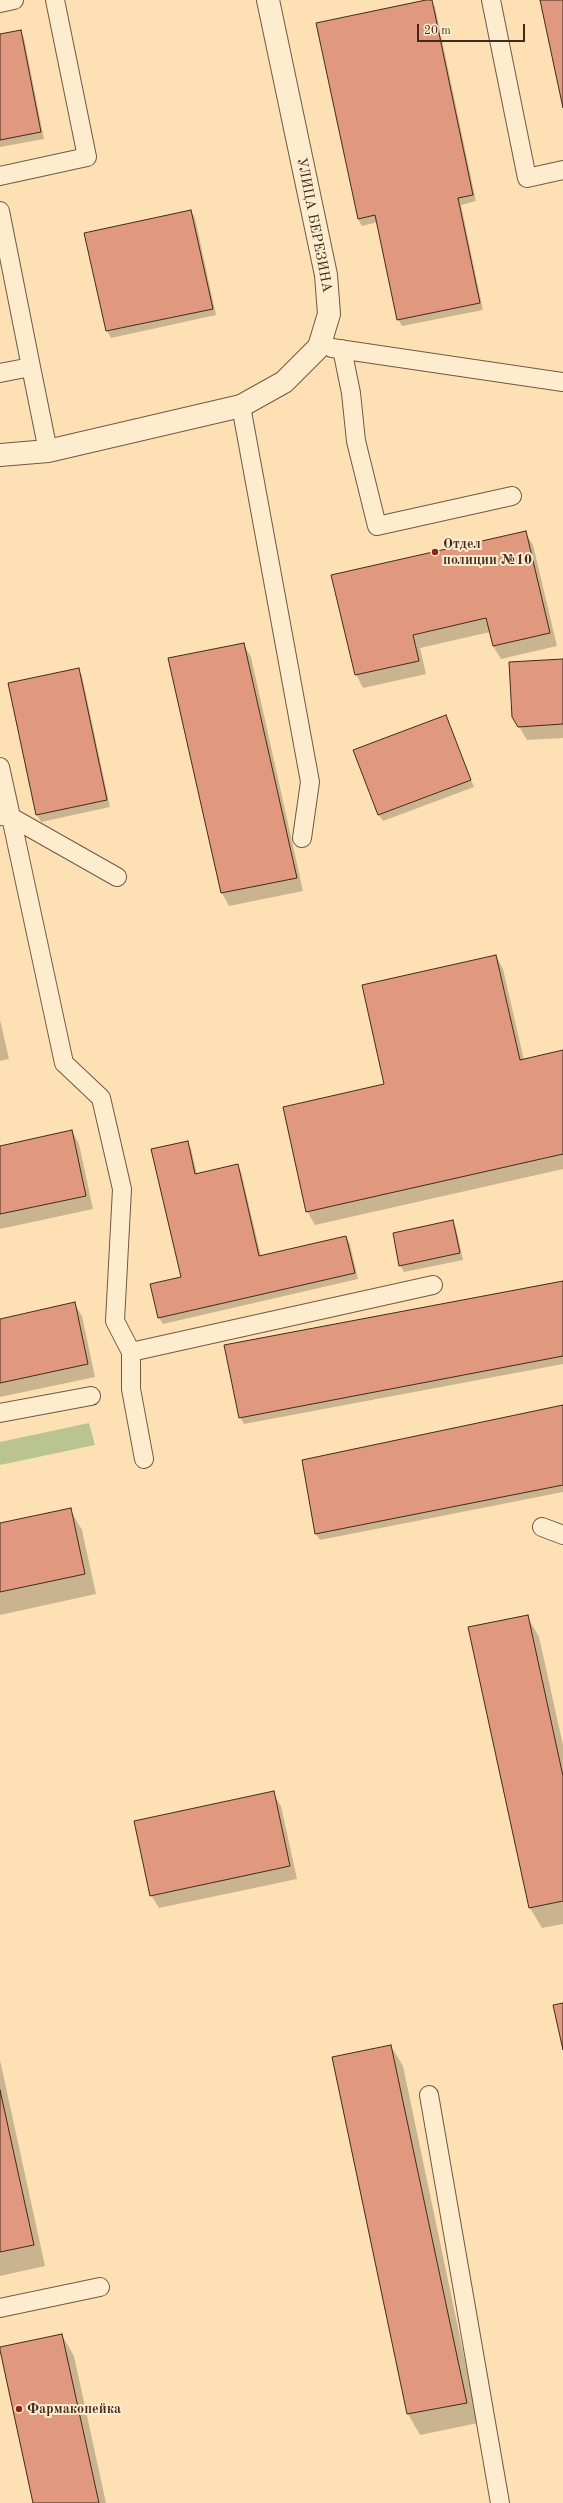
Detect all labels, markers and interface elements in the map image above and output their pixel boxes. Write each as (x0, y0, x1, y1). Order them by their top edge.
scale bar (419, 16, 527, 42)
text: 20 m (424, 25, 451, 37)
street label: УЛИЦА БЕРЕЗИНА (293, 156, 335, 294)
place label: Отдел полиции №10 (443, 536, 532, 568)
marker: Отдел полиции №10 (430, 547, 440, 557)
place label: Фармакопейка (27, 2401, 121, 2417)
marker: Фармакопейка (14, 2404, 24, 2414)

